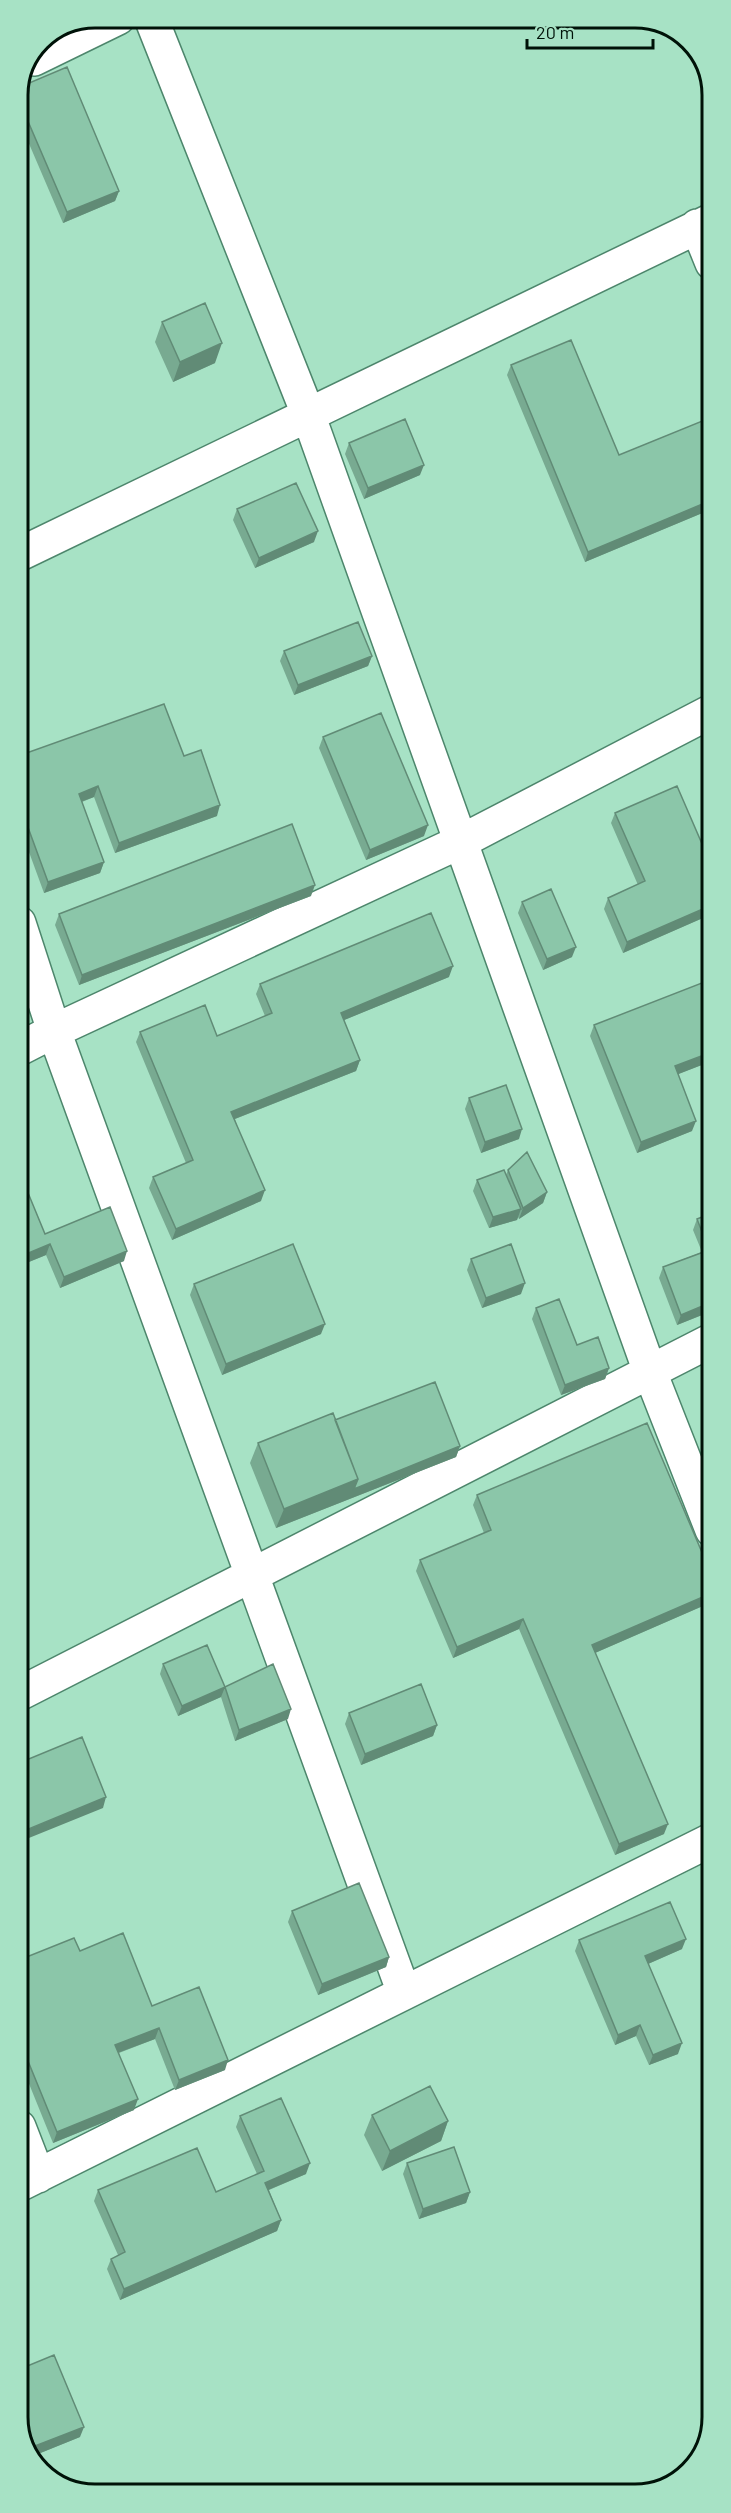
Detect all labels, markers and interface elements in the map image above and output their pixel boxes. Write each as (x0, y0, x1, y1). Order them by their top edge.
scale bar (527, 12, 653, 50)
text: 20 m (536, 21, 574, 43)

